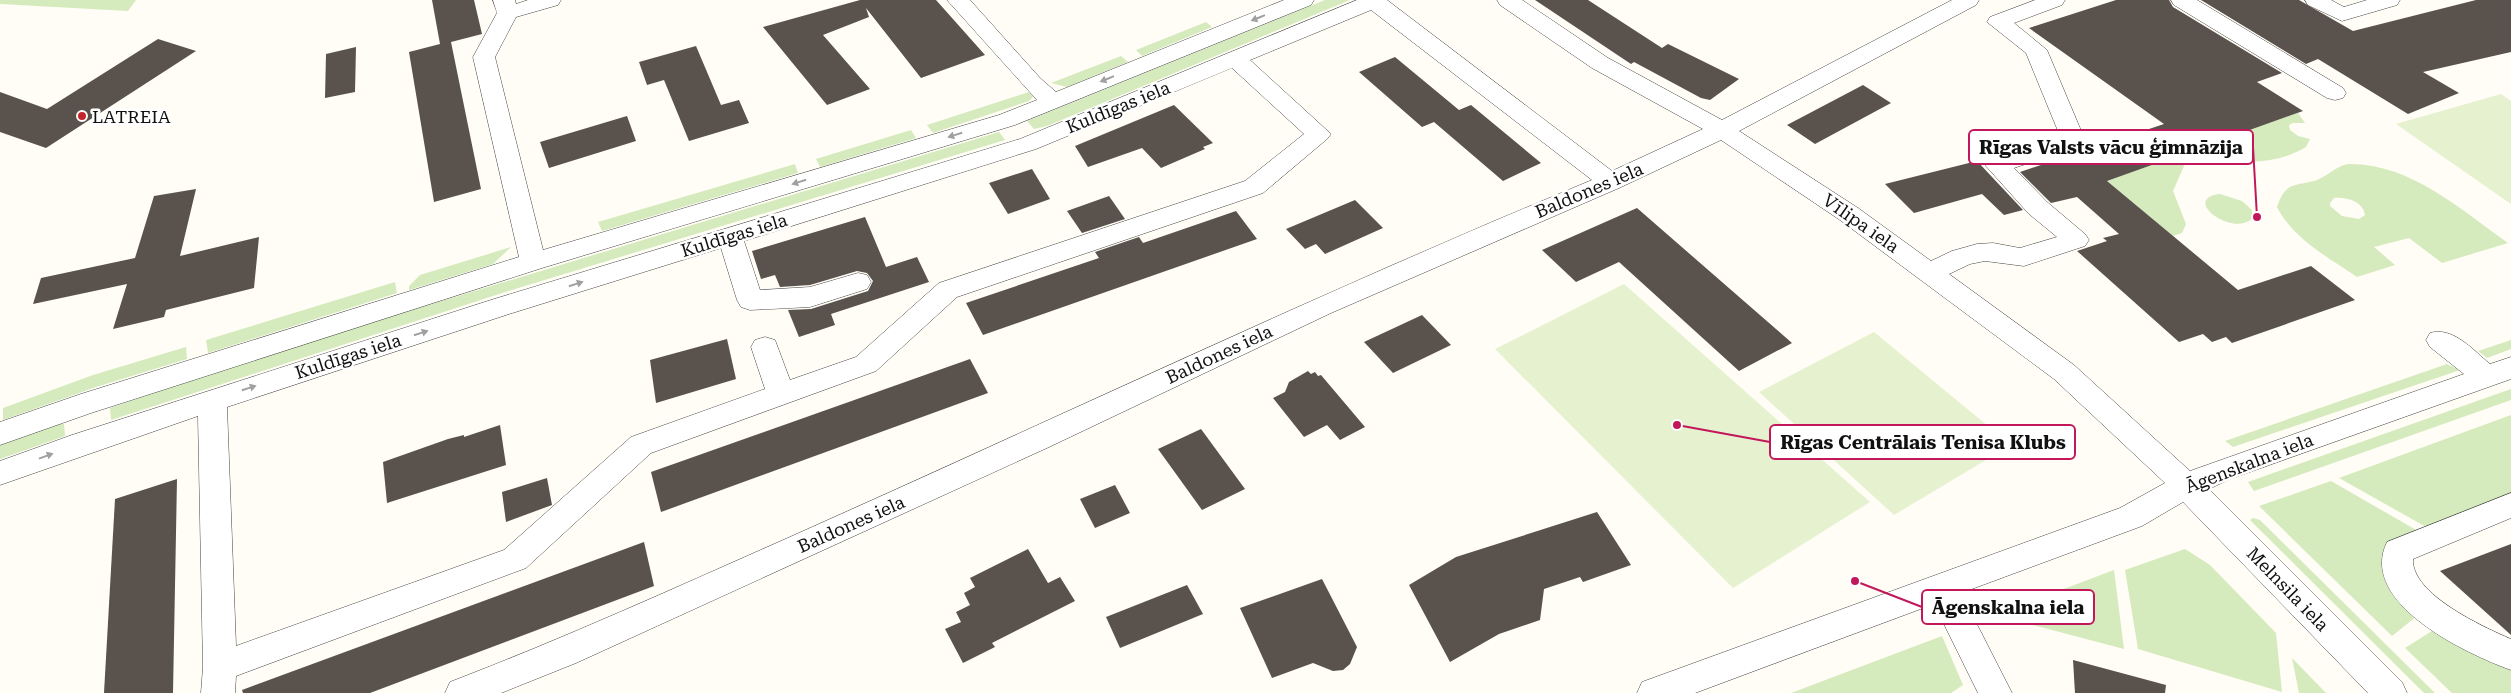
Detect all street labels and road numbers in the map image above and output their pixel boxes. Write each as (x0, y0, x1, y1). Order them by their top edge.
street label: Kuldīgas iela (1063, 77, 1173, 137)
street label: Baldones iela (1532, 158, 1646, 222)
street label: Vīlipa iela (1819, 189, 1903, 257)
street label: Kuldīgas iela (678, 209, 790, 261)
street label: Baldones iela (1162, 320, 1276, 388)
street label: Kuldīgas iela (292, 329, 404, 383)
street label: Āgenskalna iela (2182, 429, 2316, 497)
street label: Baldones iela (794, 491, 908, 557)
street label: Melnsila iela (2243, 543, 2334, 636)

